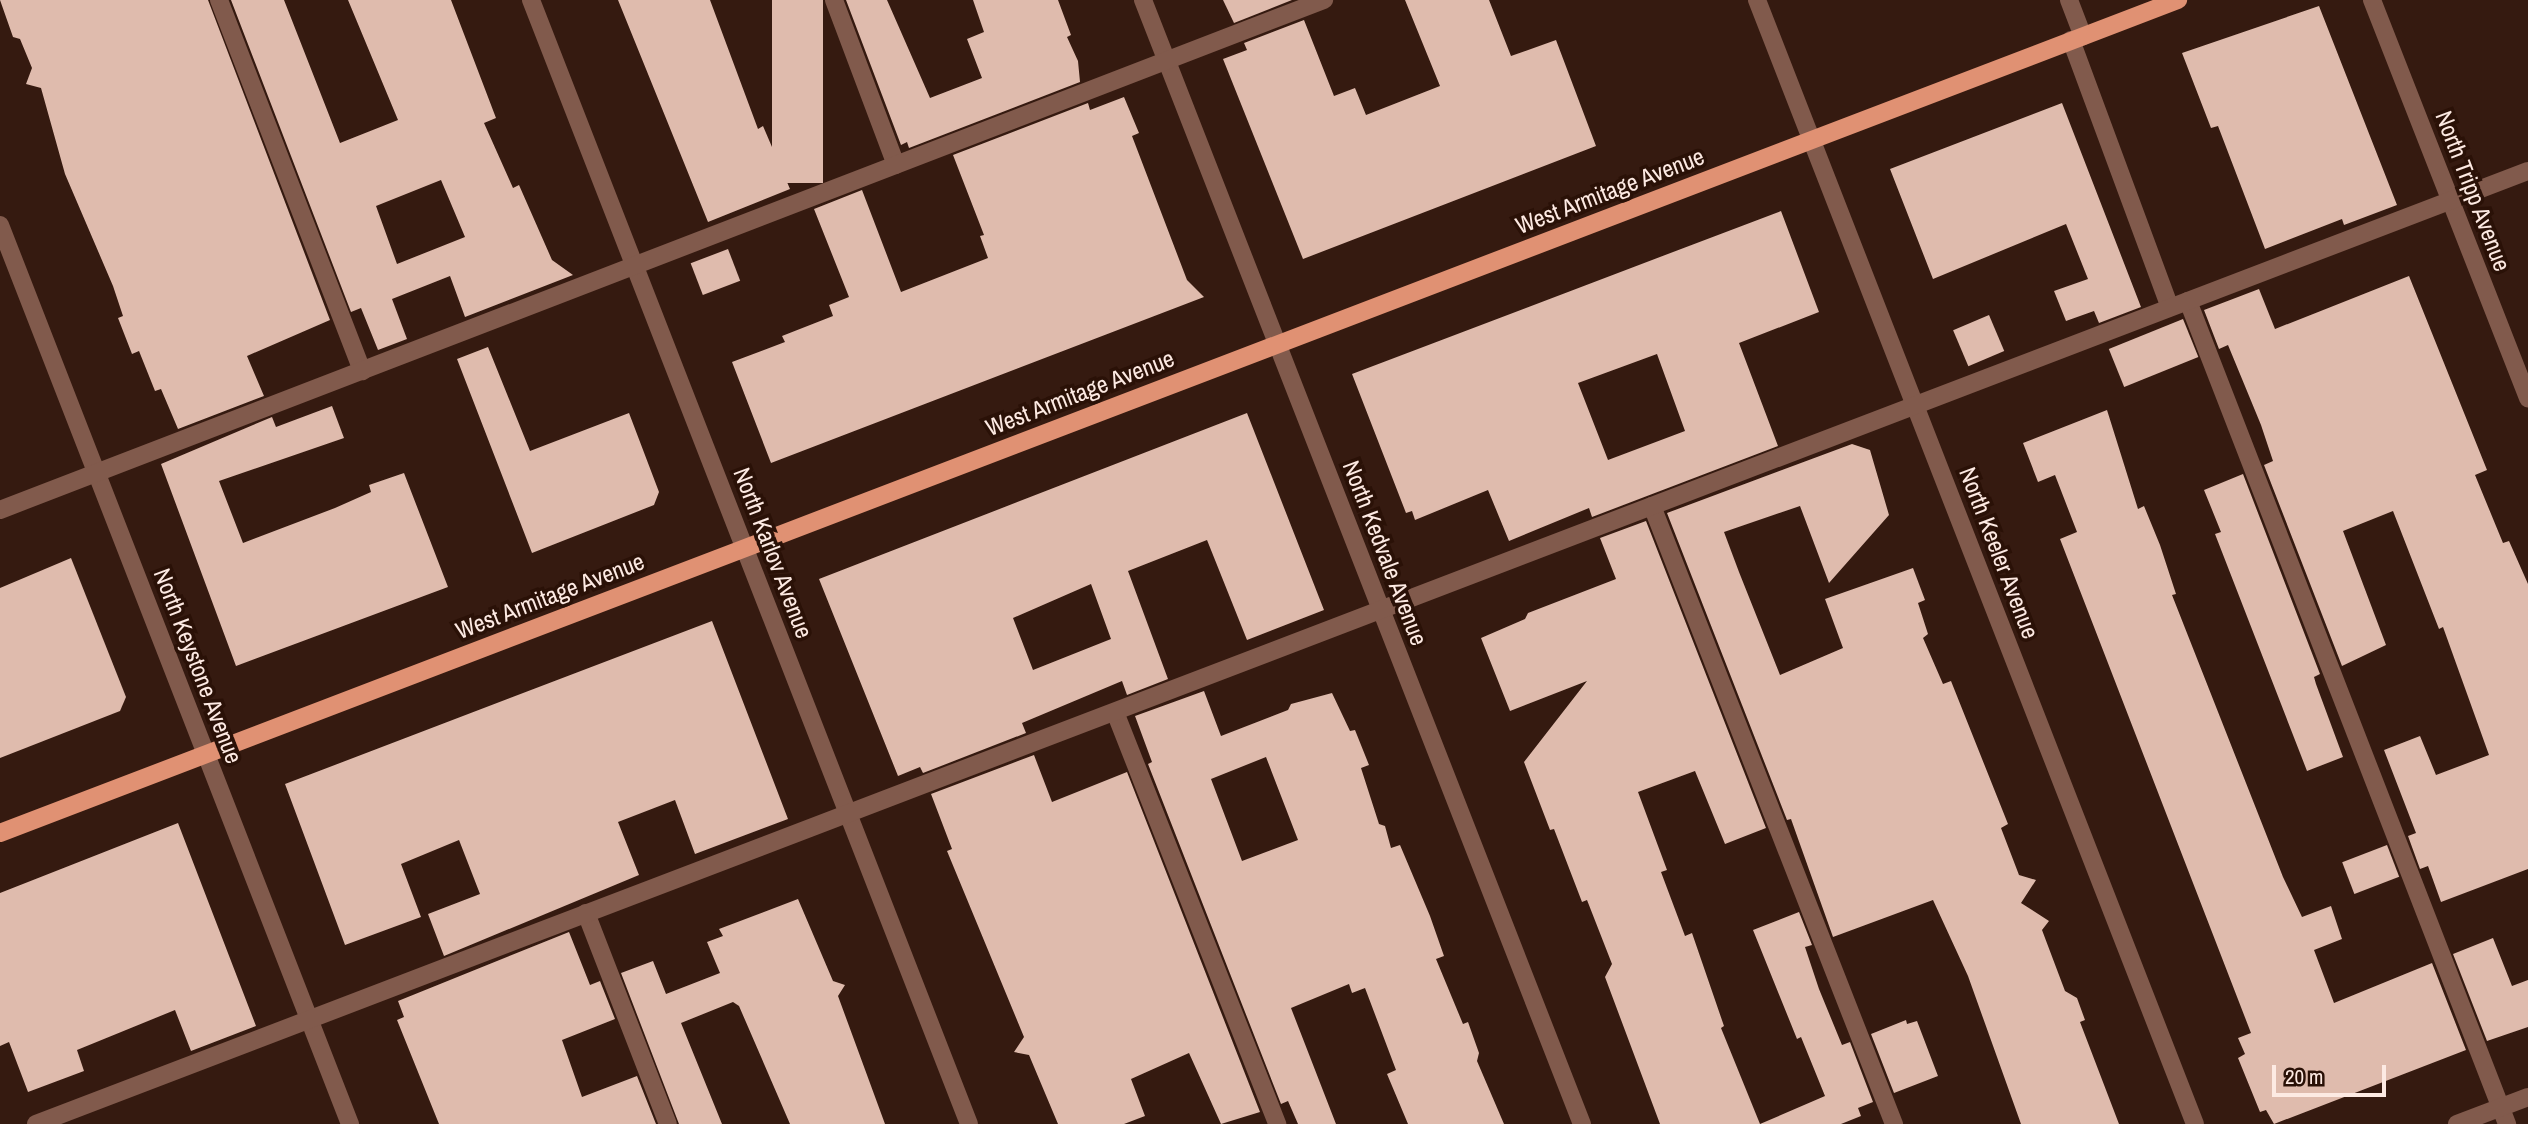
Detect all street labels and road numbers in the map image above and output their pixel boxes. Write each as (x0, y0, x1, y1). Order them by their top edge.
street label: North Tripp Avenue (2429, 106, 2517, 276)
street label: West Armitage Avenue (1511, 141, 1709, 241)
street label: West Armitage Avenue (981, 343, 1179, 443)
street label: North Kedvale Avenue (1336, 456, 1434, 650)
street label: North Karlov Avenue (727, 463, 819, 643)
street label: North Keeler Avenue (1953, 463, 2045, 643)
street label: West Armitage Avenue (451, 546, 649, 646)
street label: North Keystone Avenue (147, 564, 249, 768)

